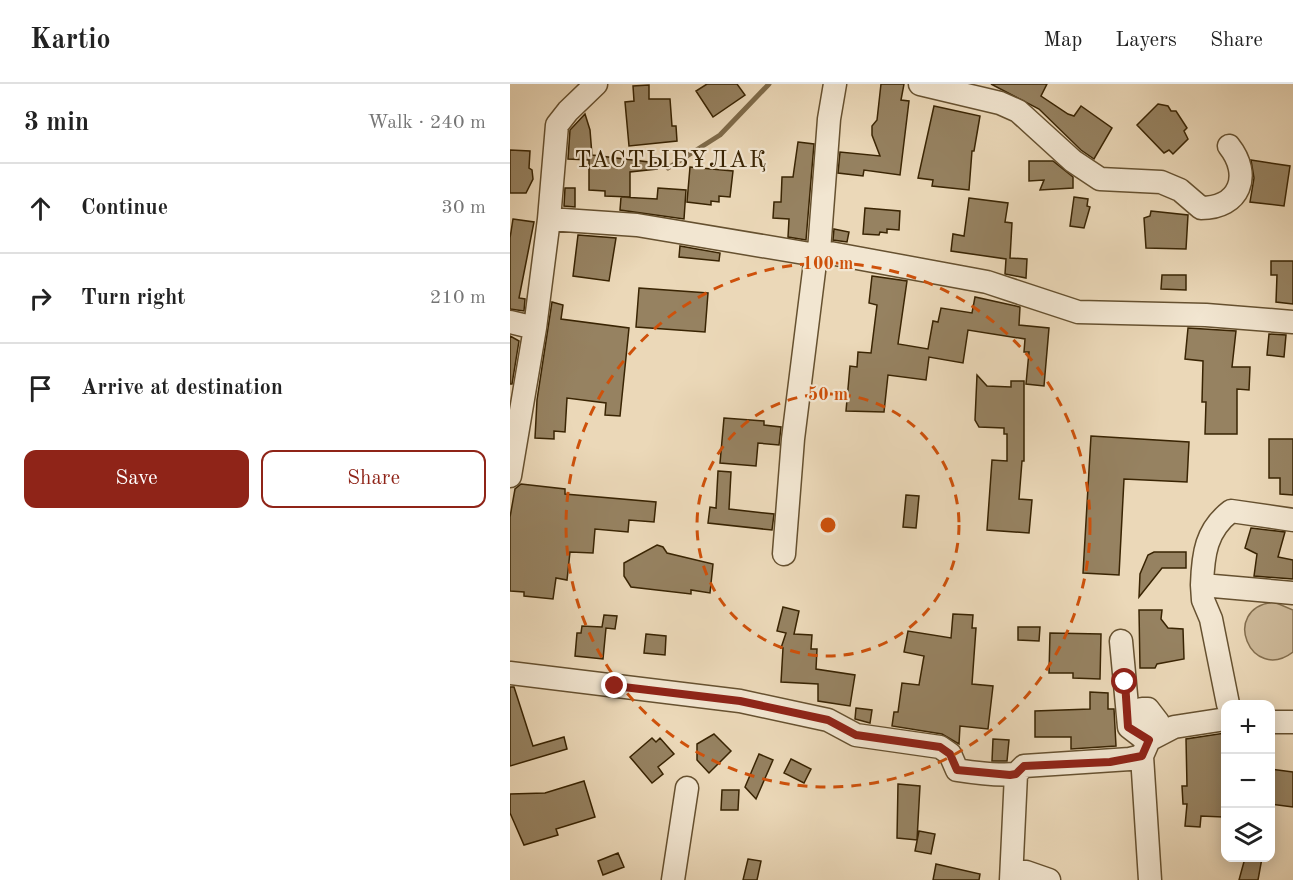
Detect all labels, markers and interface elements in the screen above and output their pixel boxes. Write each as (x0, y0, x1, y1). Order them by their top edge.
text: Kartio (30, 27, 111, 55)
text: Map (1043, 30, 1082, 51)
text: Layers (1115, 30, 1177, 51)
text: Share (1210, 30, 1263, 51)
text: 3 min (24, 110, 89, 136)
text: Walk · 240 m (367, 113, 486, 133)
district label: ТАСТЫБҰЛАҚ (574, 149, 768, 173)
icon: ahead (24, 192, 57, 225)
text: Continue (81, 197, 168, 219)
text: 30 m (441, 198, 486, 218)
text: 100 m (803, 255, 853, 273)
icon: right (24, 282, 57, 315)
text: Turn right (81, 287, 185, 309)
text: 210 m (430, 288, 486, 308)
icon: arrive (24, 372, 57, 405)
text: Arrive at destination (81, 377, 283, 399)
text: 50 m (808, 386, 848, 404)
button: Save (24, 450, 249, 508)
button: Share (261, 450, 486, 508)
centre of rings (818, 515, 838, 535)
route start (1111, 668, 1137, 694)
route end (601, 672, 627, 698)
map controls (1221, 700, 1275, 862)
button: + (1221, 700, 1275, 754)
button: − (1221, 754, 1275, 808)
button: layers (1221, 808, 1275, 862)

